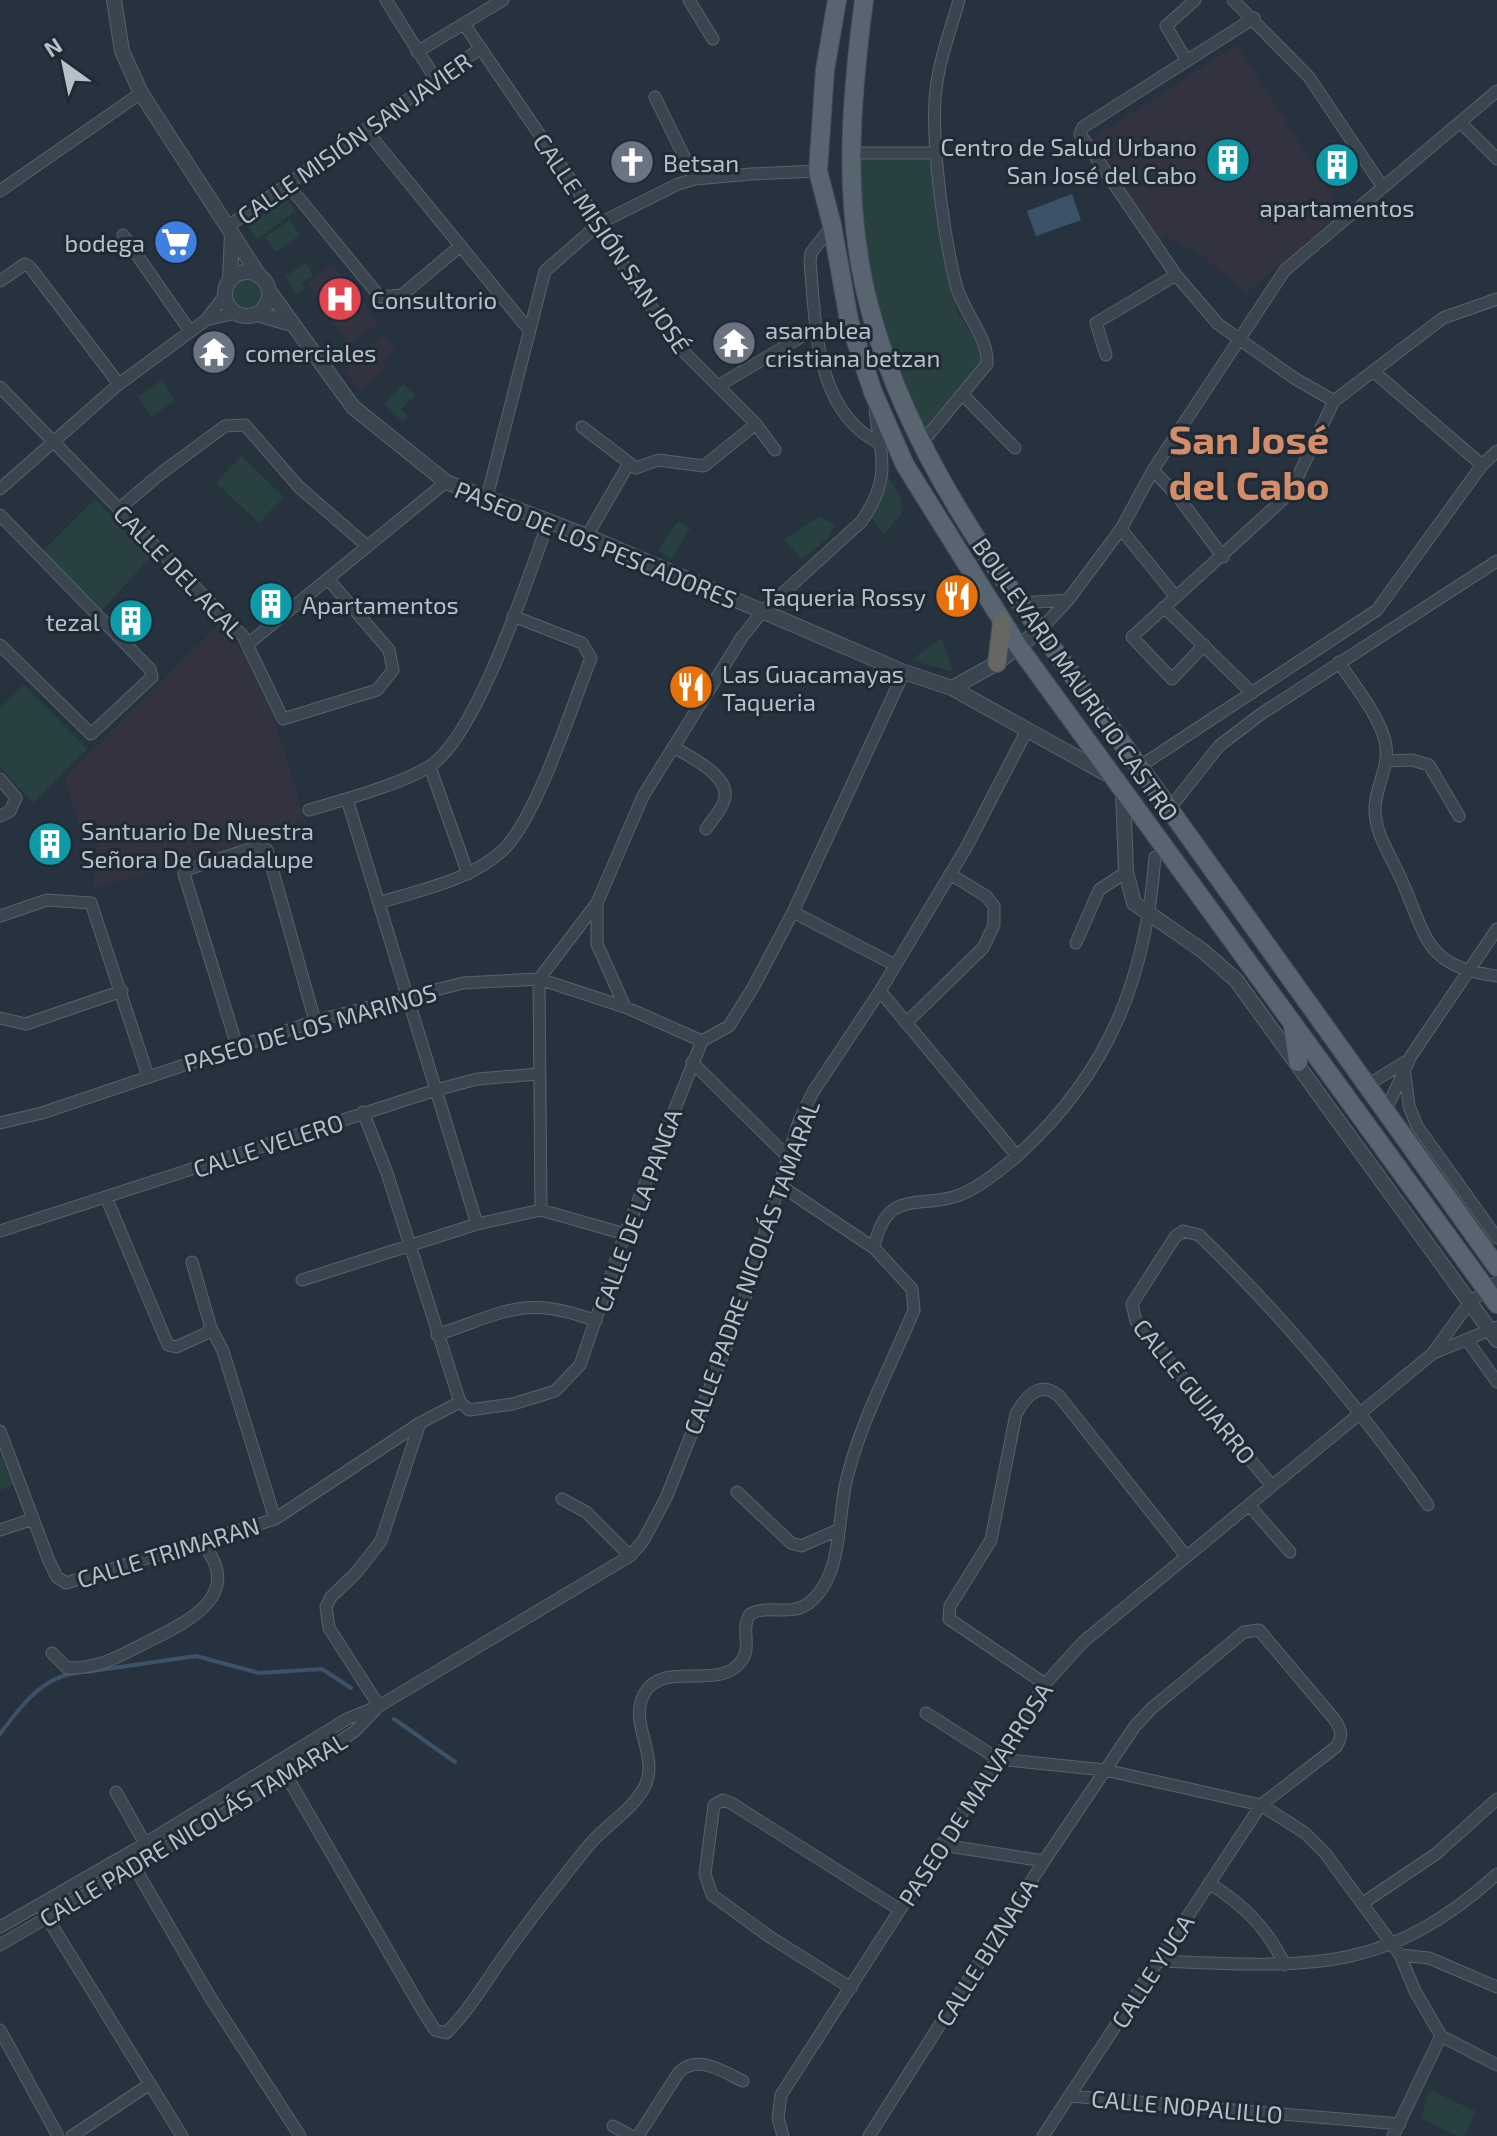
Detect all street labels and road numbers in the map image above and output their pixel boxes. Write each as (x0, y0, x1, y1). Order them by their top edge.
street label: CALLE MISIÓN SAN JAVIER (231, 46, 477, 230)
street label: CALLE MISIÓN SAN JOSÉ (528, 128, 696, 358)
street label: PASEO DE LOS PESCADORES (451, 474, 741, 614)
street label: CALLE DEL ACAL (108, 498, 250, 644)
street label: BOULEVARD MAURICIO CASTRO (967, 532, 1185, 826)
street label: PASEO DE LOS MARINOS (180, 977, 440, 1077)
street label: CALLE PADRE NICOLÁS TAMARAL (677, 1096, 825, 1438)
street label: CALLE DE LA PANGA (587, 1104, 687, 1316)
street label: CALLE VELERO (189, 1107, 347, 1183)
street label: CALLE GUIJARRO (1128, 1313, 1262, 1469)
street label: CALLE TRIMARAN (73, 1510, 263, 1594)
street label: PASEO DE MALVARROSA (892, 1677, 1058, 1911)
street label: CALLE PADRE NICOLÁS TAMARAL (34, 1726, 352, 1932)
street label: CALLE BIZNAGA (929, 1873, 1043, 2031)
street label: CALLE YUCA (1105, 1909, 1200, 2033)
street label: CALLE NOPALILLO (1090, 2083, 1284, 2129)

